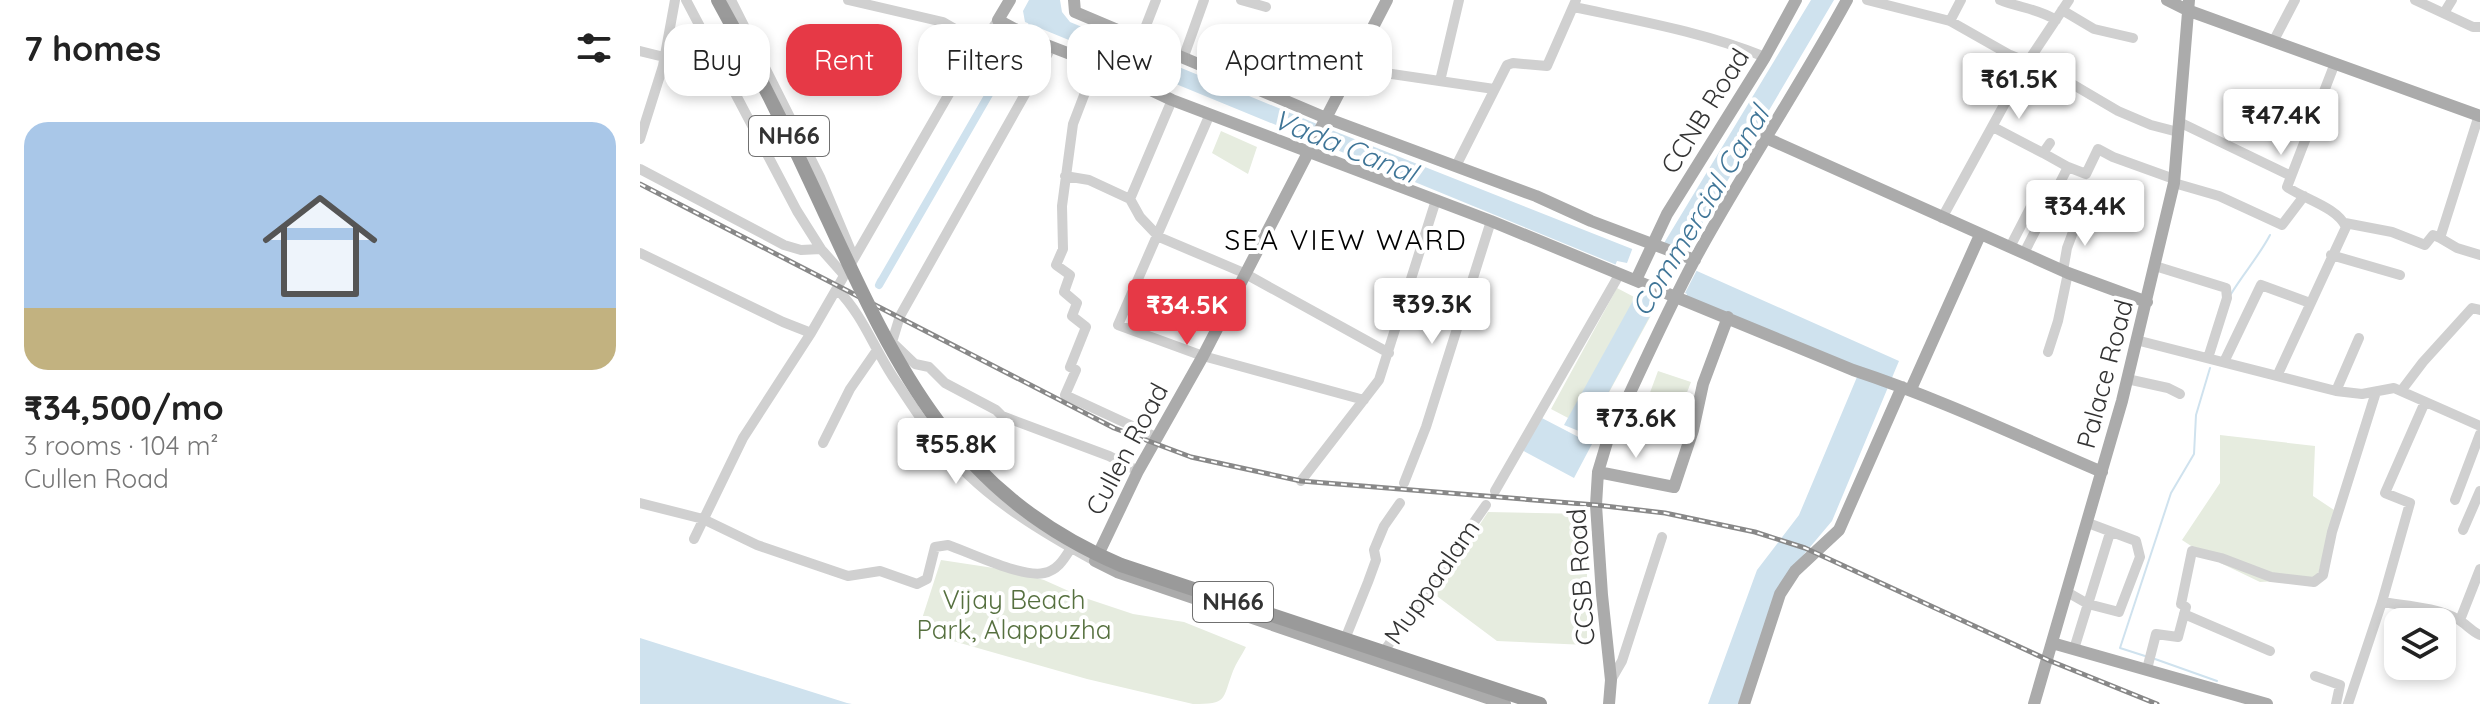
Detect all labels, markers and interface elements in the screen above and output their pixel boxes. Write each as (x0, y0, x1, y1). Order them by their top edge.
chip: Buy (664, 24, 770, 96)
chip: Rent (786, 24, 902, 96)
chip: Filters (918, 24, 1051, 96)
chip: New (1067, 24, 1181, 96)
chip: Apartment (1197, 24, 1392, 96)
icon: filters (572, 26, 616, 70)
text: 7 homes (24, 27, 161, 70)
street label: CCNB Road (1653, 42, 1756, 179)
pin: ₹61.5K (1954, 53, 2084, 121)
text: ₹61.5K (1981, 62, 2057, 95)
pin: ₹47.4K (2216, 89, 2346, 157)
water label: Commercial Canal (1623, 96, 1778, 322)
text: ₹47.4K (2241, 98, 2321, 131)
water label: Vada Canal (1268, 101, 1425, 191)
road number: NH66 (749, 116, 829, 156)
icon: home (248, 174, 392, 318)
pin: ₹34.4K (2020, 180, 2150, 248)
text: ₹34.4K (2044, 189, 2126, 222)
district label: SEA VIEW WARD (1224, 222, 1468, 257)
pin: ₹39.3K (1367, 278, 1497, 346)
pin: ₹34.5K (1122, 279, 1252, 347)
text: ₹39.3K (1392, 287, 1472, 320)
text: ₹34.5K (1146, 288, 1228, 321)
street label: Palace Road (2069, 296, 2140, 452)
street label: Cullen Road (1078, 377, 1175, 520)
text: ₹34,500/mo (24, 386, 224, 429)
pin: ₹73.6K (1571, 392, 1701, 460)
text: ₹73.6K (1596, 401, 1676, 434)
pin: ₹55.8K (891, 418, 1021, 486)
text: ₹55.8K (915, 427, 997, 460)
text: 3 rooms · 104 m² (24, 429, 219, 462)
text: Cullen Road (24, 462, 169, 495)
street label: CCSB Road (1559, 507, 1602, 647)
street label: Muppaalam (1376, 513, 1487, 651)
road number: NH66 (1193, 582, 1273, 622)
park label: Vijay Beach Park, Alappuzha (916, 583, 1112, 646)
map controls (2384, 608, 2456, 680)
button: layers (2384, 608, 2456, 680)

